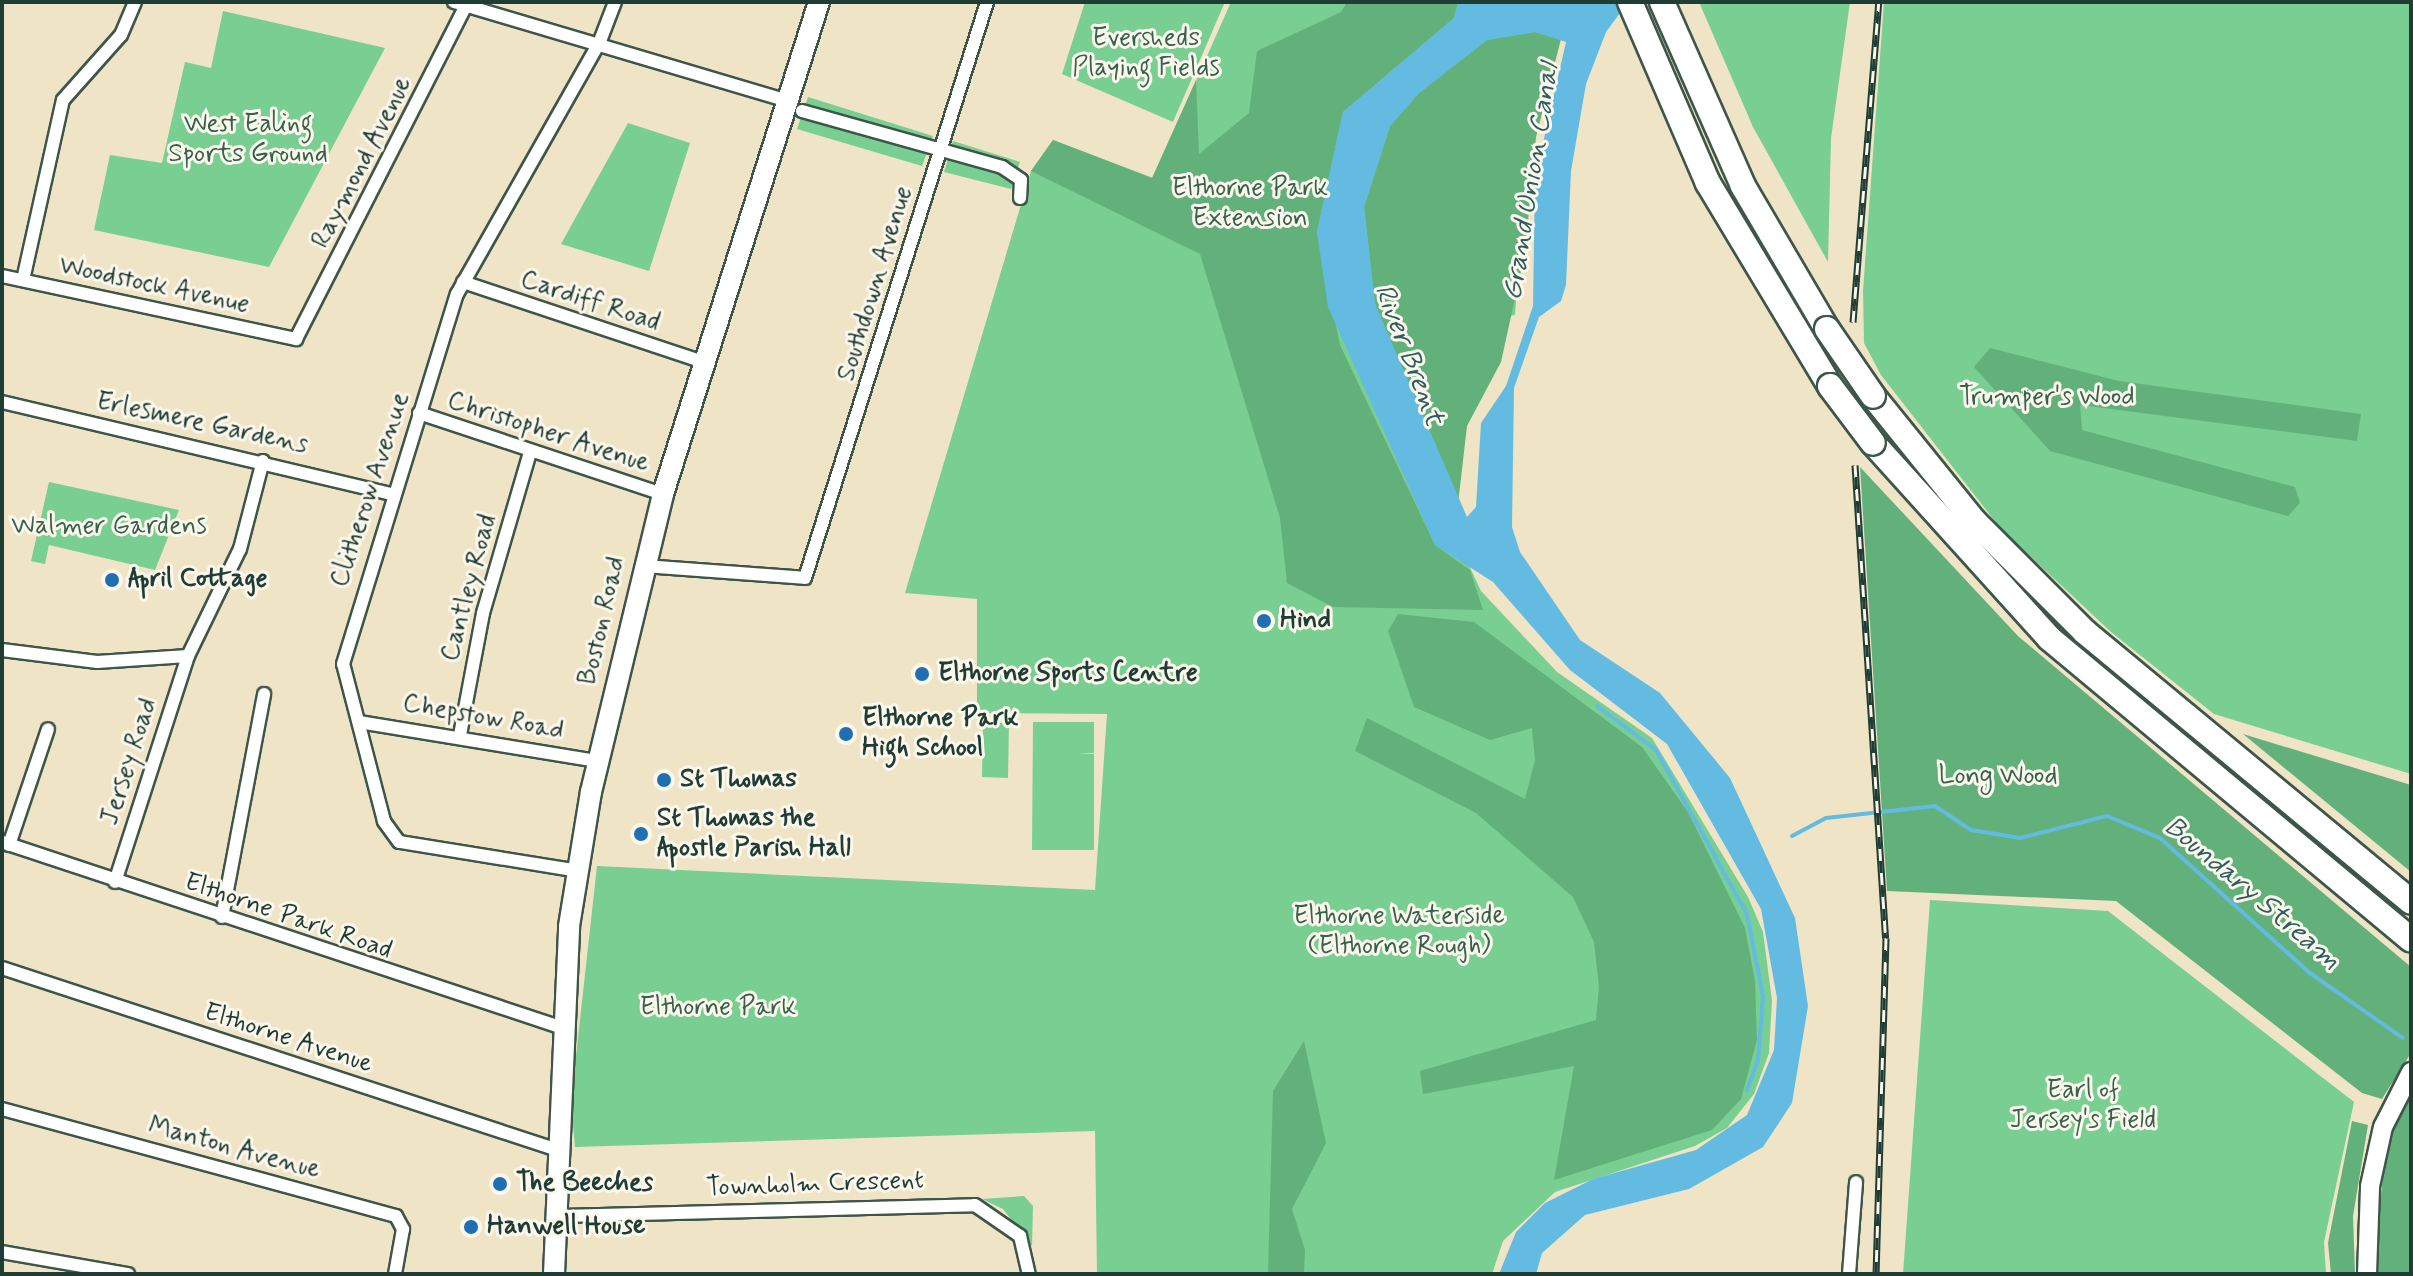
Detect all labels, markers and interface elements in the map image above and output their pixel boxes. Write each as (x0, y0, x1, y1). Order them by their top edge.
park label: Eversheds Playing Fields (1072, 23, 1220, 84)
water label: Grand Union Canal (1498, 67, 1566, 297)
street label: Raymond Avenue (305, 69, 421, 257)
park label: West Ealing Sports Ground (169, 109, 327, 170)
park label: Elthorne Park Extension (1175, 173, 1325, 234)
street label: Southdown Avenue (831, 181, 921, 387)
street label: Woodstock Avenue (53, 250, 255, 322)
street label: Cardiff Road (517, 265, 663, 339)
water label: River Brent (1366, 280, 1450, 430)
park label: Trumper's Wood (1958, 382, 2136, 414)
street label: Christopher Avenue (441, 385, 655, 481)
street label: Erlesmere Gardens (98, 387, 306, 461)
street label: Clitherow Avenue (326, 392, 416, 588)
park label: Walmer Gardens (14, 511, 204, 543)
street label: Cantley Road (436, 512, 504, 664)
street label: Boston Road (573, 555, 633, 687)
place label: April Cottage (128, 564, 270, 596)
marker: April Cottage (103, 571, 121, 589)
place label: Hind (1280, 605, 1331, 637)
marker: Hind (1255, 612, 1273, 630)
place label: Elthorne Sports Centre (938, 658, 1199, 690)
marker: Elthorne Sports Centre (913, 665, 931, 683)
street label: Chepstow Road (401, 689, 565, 747)
street label: Jersey Road (95, 694, 165, 830)
place label: Elthorne Park High School (862, 703, 1012, 764)
marker: Elthorne Park High School (837, 725, 855, 743)
park label: Long Wood (1938, 761, 2058, 793)
place label: St Thomas (680, 764, 795, 796)
marker: St Thomas (655, 771, 673, 789)
place label: St Thomas the Apostle Parish Hall (657, 803, 850, 864)
water label: Boundary Stream (2162, 814, 2342, 974)
marker: St Thomas the Apostle Parish Hall (632, 825, 650, 843)
street label: Elthorne Park Road (184, 868, 392, 966)
park label: Elthorne Waterside (Elthorne Rough) (1293, 901, 1505, 962)
park label: Elthorne Park (643, 992, 793, 1024)
street label: Elthorne Avenue (198, 996, 378, 1082)
park label: Earl of Jersey's Field (2009, 1075, 2157, 1136)
street label: Manton Avenue (146, 1111, 322, 1187)
street label: Townholm Crescent (704, 1166, 926, 1204)
place label: The Beeches (516, 1168, 653, 1200)
marker: The Beeches (491, 1175, 509, 1193)
place label: Hanwell House (487, 1211, 646, 1243)
marker: Hanwell House (462, 1218, 480, 1236)

